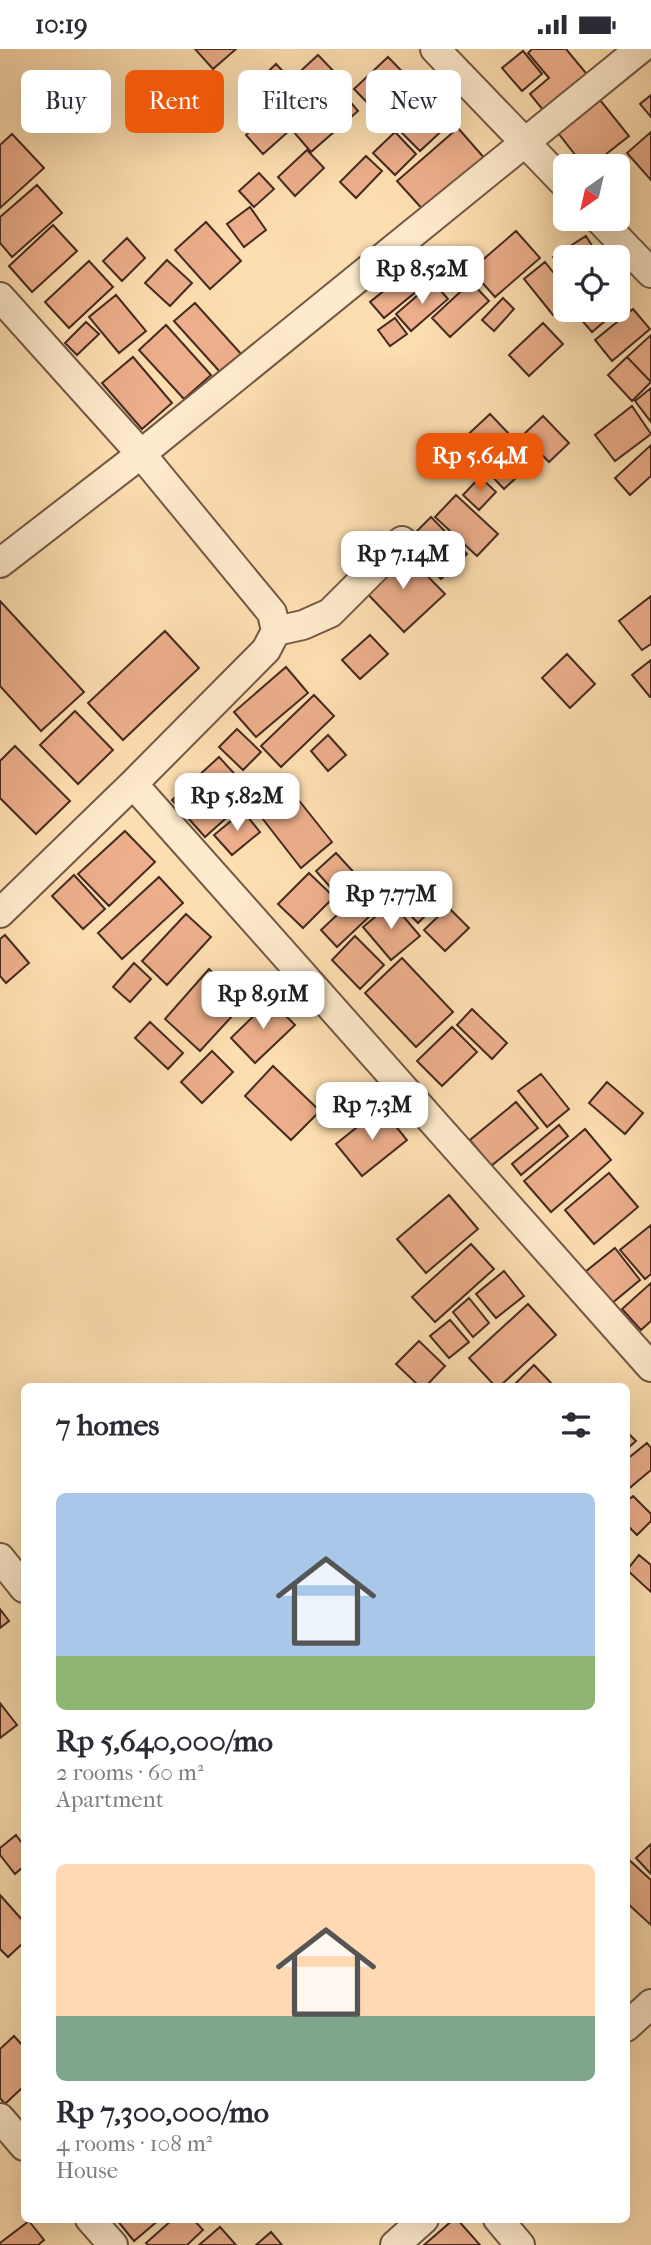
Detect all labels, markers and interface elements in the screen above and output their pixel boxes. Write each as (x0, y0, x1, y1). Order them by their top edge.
text: 10:19 (35, 9, 88, 40)
chip: Buy (21, 70, 111, 133)
chip: Rent (125, 70, 224, 133)
chip: Filters (238, 70, 352, 133)
chip: New (366, 70, 461, 133)
north arrow (553, 154, 630, 231)
map controls (553, 154, 630, 322)
button: locate (553, 245, 630, 322)
pin: Rp 8.52M (350, 247, 494, 306)
text: Rp 8.52M (376, 255, 468, 282)
pin: Rp 5.64M (408, 433, 552, 493)
text: Rp 5.64M (432, 442, 528, 469)
pin: Rp 7.14M (331, 531, 475, 591)
text: Rp 7.14M (357, 540, 449, 567)
pin: Rp 5.82M (165, 773, 309, 833)
text: Rp 5.82M (191, 782, 283, 809)
pin: Rp 7.77M (319, 871, 463, 931)
text: Rp 7.77M (345, 880, 437, 907)
pin: Rp 8.91M (191, 971, 335, 1031)
text: Rp 8.91M (217, 980, 309, 1007)
pin: Rp 7.3M (307, 1083, 437, 1142)
text: Rp 7.3M (332, 1091, 412, 1118)
icon: filters (557, 1406, 595, 1444)
text: 7 homes (56, 1408, 159, 1443)
icon: home (263, 1538, 389, 1664)
text: Rp 5,640,000/mo (56, 1724, 273, 1759)
text: 2 rooms · 60 m² (56, 1759, 203, 1786)
text: Apartment (56, 1786, 164, 1813)
icon: home (263, 1909, 389, 2035)
text: Rp 7,300,000/mo (56, 2095, 269, 2130)
text: 4 rooms · 108 m² (56, 2130, 212, 2157)
text: House (56, 2157, 118, 2184)

